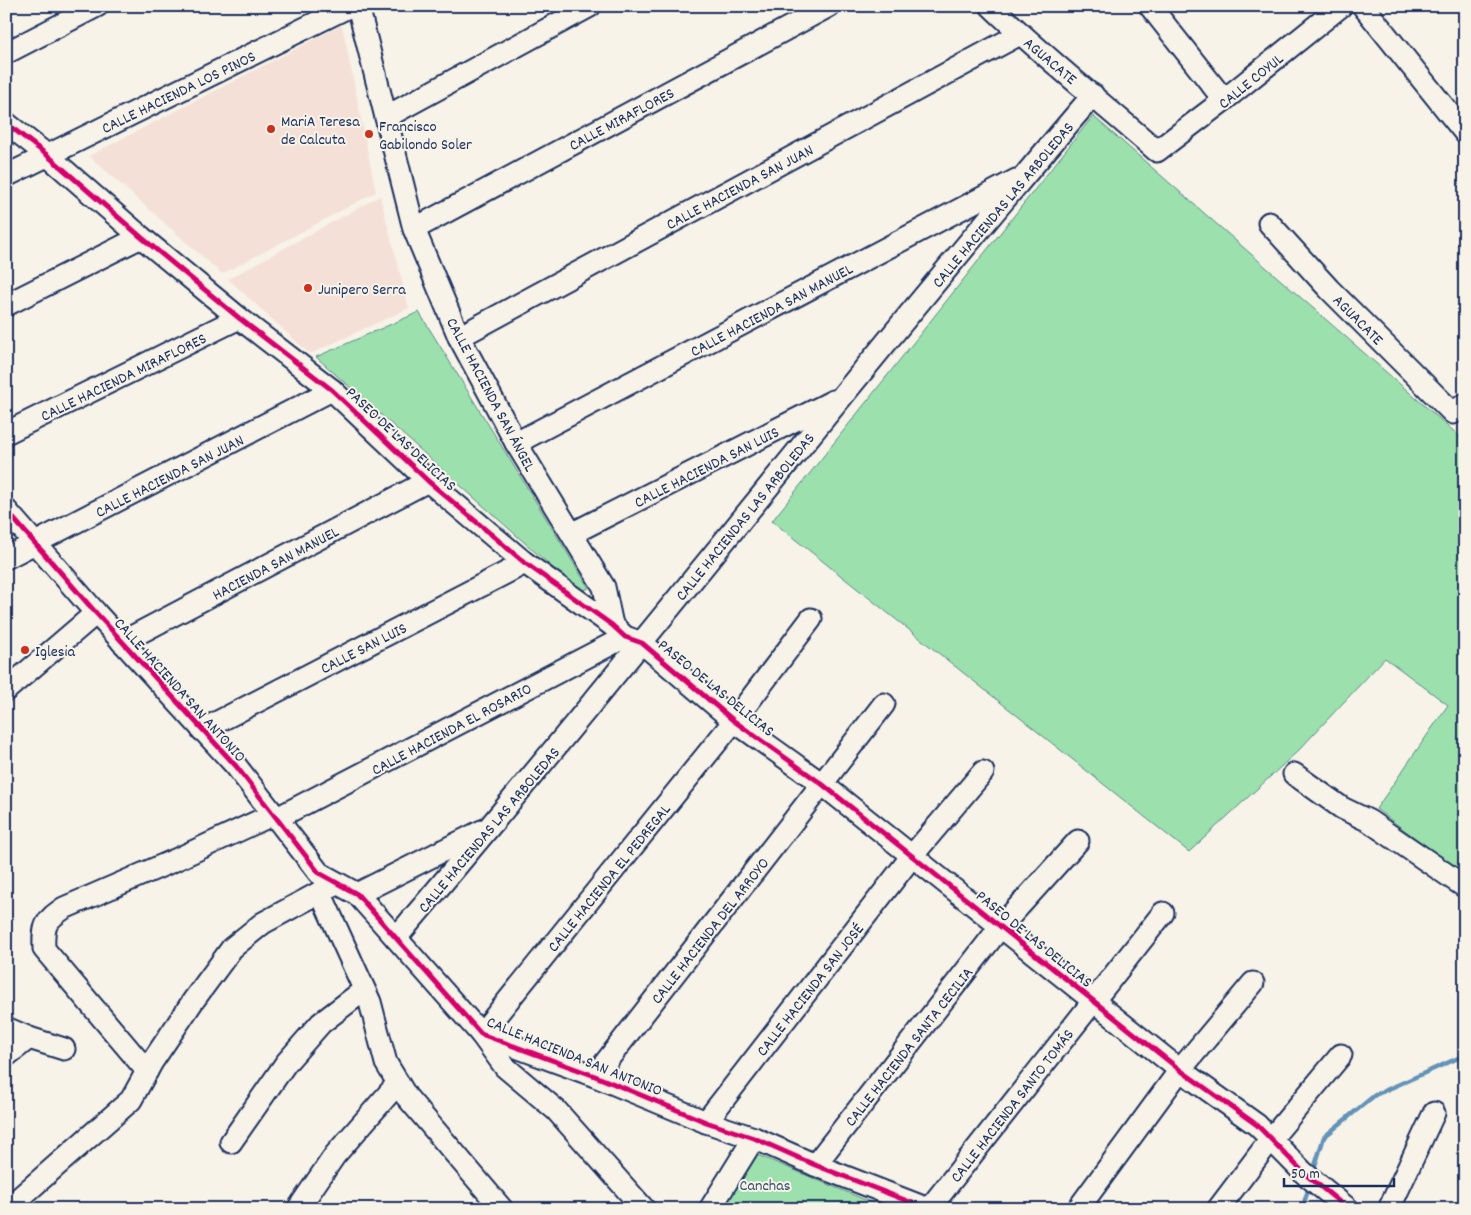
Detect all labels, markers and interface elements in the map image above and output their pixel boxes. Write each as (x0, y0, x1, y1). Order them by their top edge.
street label: AGUACATE (1018, 33, 1082, 92)
street label: CALLE HACIENDA LOS PINOS (98, 46, 260, 141)
street label: CALLE COYUL (1214, 48, 1289, 115)
street label: CALLE MIRAFLORES (565, 83, 679, 158)
place label: MariA Teresa de Calcuta (281, 111, 360, 152)
place label: Francisco Gabilondo Soler (379, 116, 472, 157)
street label: CALLE HACIENDAS LAS ARBOLEDAS (927, 118, 1080, 294)
marker: MariA Teresa de Calcuta (265, 123, 277, 135)
marker: Francisco Gabilondo Soler (363, 128, 375, 140)
street label: CALLE HACIENDA SAN JUAN (662, 140, 818, 237)
street label: CALLE HACIENDA SAN MANUEL (687, 258, 858, 364)
place label: Junipero Serra (318, 279, 406, 302)
marker: Junipero Serra (302, 282, 314, 294)
street label: AGUACATE (1327, 290, 1388, 352)
street label: CALLE HACIENDA SAN ÁNGEL (439, 314, 540, 477)
street label: CALLE HACIENDA MIRAFLORES (37, 328, 211, 429)
street label: PASEO DE LAS DELICIAS (340, 382, 461, 497)
street label: CALLE HACIENDA SAN LUIS (631, 422, 784, 515)
street label: CALLE HACIENDAS LAS ARBOLEDAS (671, 429, 821, 607)
street label: CALLE HACIENDA SAN JUAN (92, 430, 248, 525)
street label: HACIENDA SAN MANUEL (209, 521, 344, 607)
street label: CALLE HACIENDA SAN ANTONIO (108, 613, 251, 768)
street label: CALLE SAN LUIS (317, 618, 411, 681)
street label: PASEO DE LAS DELICIAS (652, 635, 779, 743)
place label: Iglesia (35, 641, 75, 664)
marker: Iglesia (19, 644, 31, 656)
street label: CALLE HACIENDA EL ROSARIO (368, 678, 536, 782)
street label: CALLE HACIENDAS LAS ARBOLEDAS (413, 743, 566, 919)
street label: CALLE HACIENDA EL PEDREGAL (543, 799, 677, 958)
street label: CALLE HACIENDA DEL ARROYO (646, 853, 776, 1010)
street label: PASEO DE LAS DELICIAS (970, 886, 1097, 994)
street label: CALLE HACIENDA SAN JOSÉ (752, 919, 871, 1062)
street label: CALLE HACIENDA SANTA CECILIA (840, 963, 980, 1132)
street label: CALLE HACIENDA SAN ANTONIO (483, 1011, 665, 1103)
street label: CALLE HACIENDA SANTO TOMÁS (946, 1025, 1080, 1188)
scale bar (1284, 1155, 1394, 1187)
text: 50 m (1291, 1164, 1320, 1186)
park label: Canchas (740, 1175, 791, 1198)

